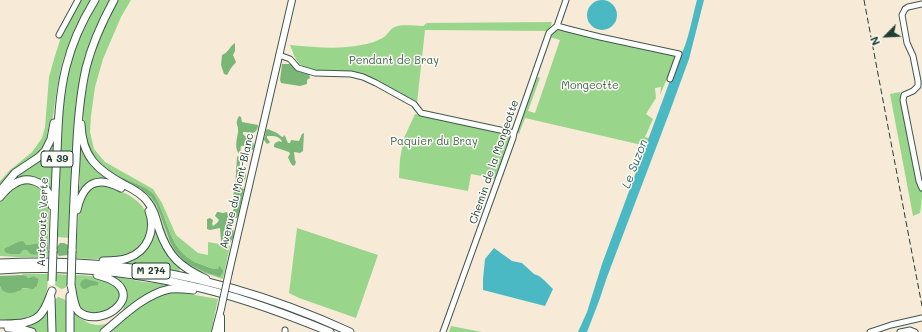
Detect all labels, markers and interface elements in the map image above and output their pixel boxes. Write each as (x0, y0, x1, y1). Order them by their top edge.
north arrow (866, 16, 906, 56)
text: N (866, 34, 883, 48)
park label: Pendant de Bray (349, 54, 439, 68)
park label: Mongeotte (561, 79, 619, 93)
street label: Chemin de la Mongeotte (466, 98, 522, 226)
street label: Avenue du Mont-Blanc (217, 132, 257, 250)
park label: Paquier du Bray (390, 135, 478, 149)
water label: Le Suzon (619, 137, 651, 191)
road number: A 39 (41, 151, 73, 167)
street label: Autoroute Verte (35, 177, 51, 267)
road number: M 274 (132, 263, 170, 279)

